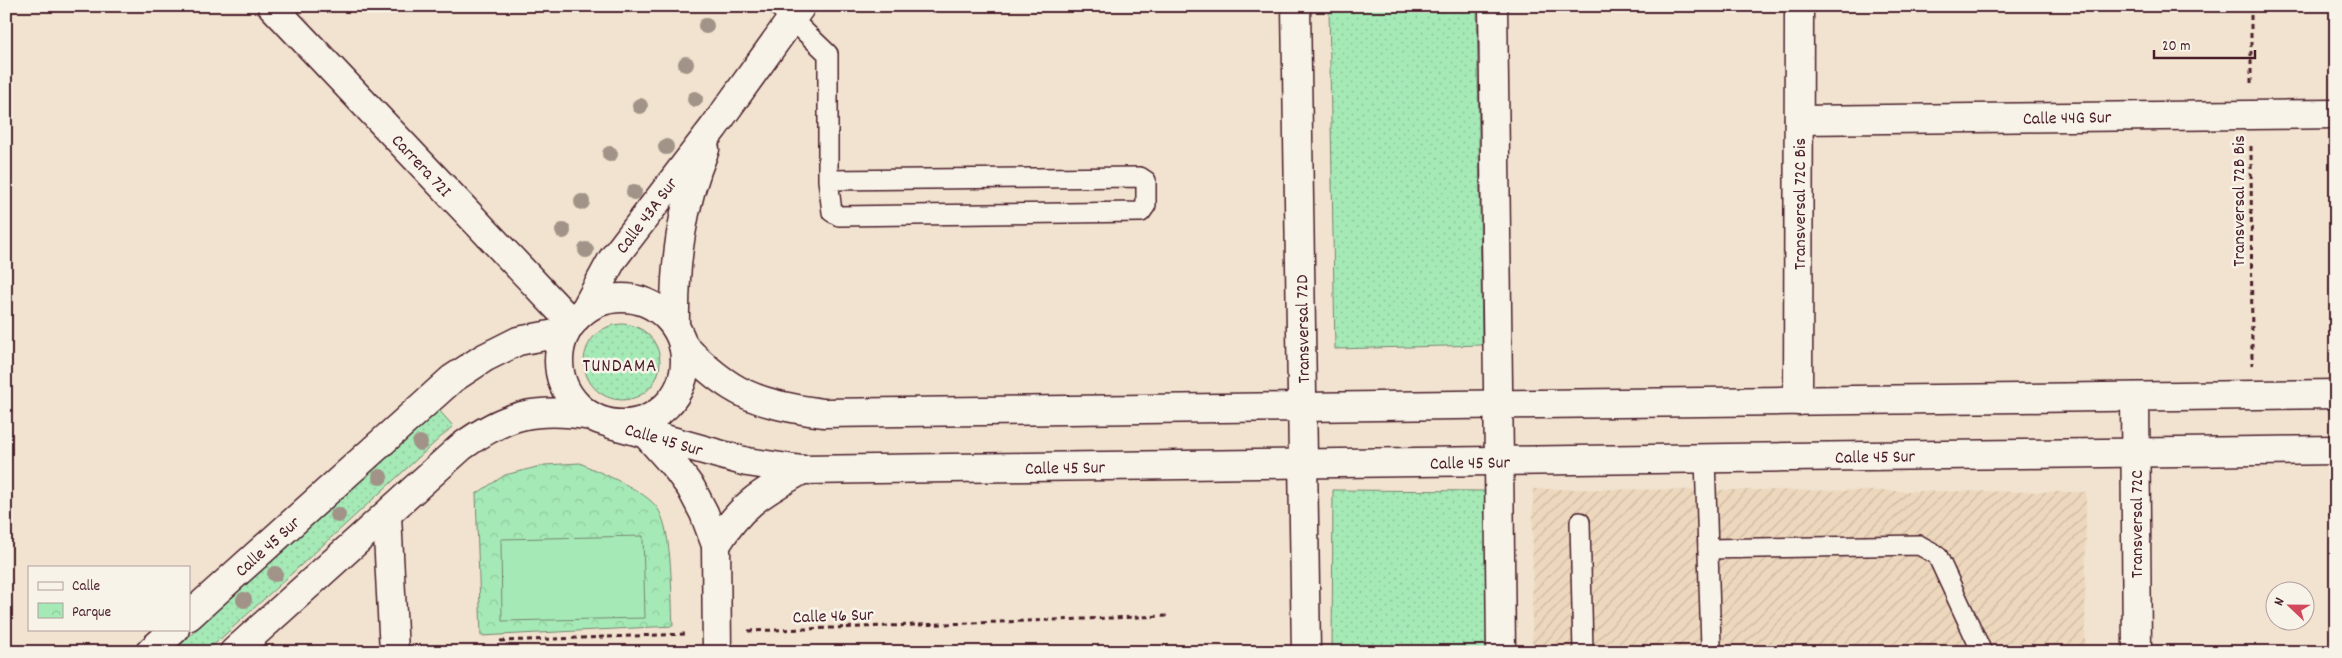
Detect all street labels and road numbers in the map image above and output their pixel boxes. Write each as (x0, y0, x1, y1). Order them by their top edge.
street label: Calle 44G Sur (2023, 106, 2112, 133)
street label: Carrera 72I (384, 130, 456, 204)
street label: Transversal 72B Bis (2228, 135, 2253, 267)
street label: Transversal 72C Bis (1789, 138, 1814, 270)
street label: Calle 43A Sur (611, 173, 685, 260)
street label: Transversal 72D (1291, 274, 1318, 384)
street label: Calle 45 Sur (621, 418, 706, 465)
street label: Calle 45 Sur (1835, 445, 1916, 472)
street label: Calle 45 Sur (1430, 451, 1511, 478)
street label: Calle 45 Sur (1025, 456, 1106, 483)
street label: Transversal 72C (2126, 470, 2151, 578)
street label: Calle 45 Sur (230, 512, 307, 584)
street label: Calle 46 Sur (792, 604, 874, 631)

